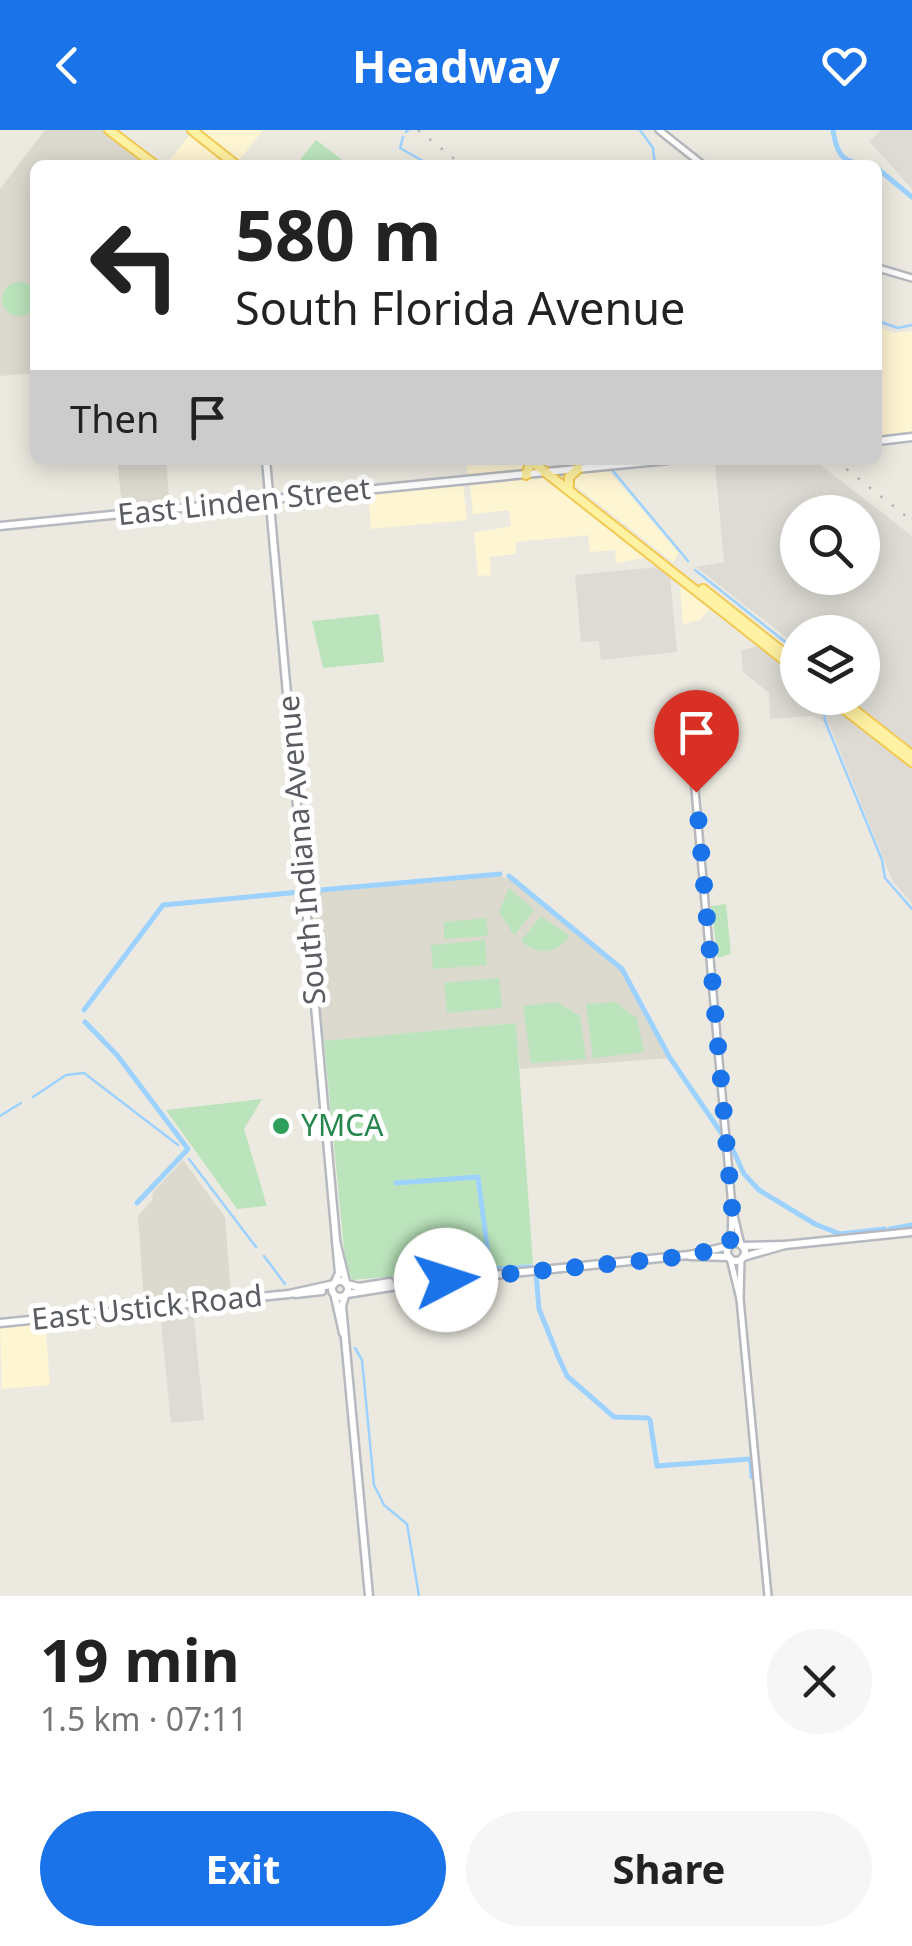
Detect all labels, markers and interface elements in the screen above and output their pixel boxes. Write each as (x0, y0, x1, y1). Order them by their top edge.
text: Headway (352, 35, 560, 96)
icon: back (40, 38, 95, 93)
icon: heart (817, 38, 872, 93)
text: 580 m (235, 186, 442, 282)
icon: left (70, 200, 200, 330)
text: South Florida Avenue (235, 277, 686, 338)
icon: arrive (180, 390, 235, 445)
text: Then (70, 392, 160, 444)
street label: East Linden Street (115, 467, 372, 534)
map controls (780, 495, 880, 715)
button: search (780, 495, 880, 595)
button: layers (780, 615, 880, 715)
pin (654, 690, 739, 793)
street label: South Indiana Avenue (267, 694, 334, 1007)
icon: arrive (669, 705, 724, 760)
place label: YMCA (301, 1104, 384, 1145)
marker: YMCA (270, 1115, 292, 1137)
position arrow (394, 1228, 498, 1332)
street label: East Ustick Road (29, 1274, 264, 1339)
text: 19 min (40, 1618, 240, 1700)
button: close (767, 1629, 872, 1734)
text: 1.5 km · 07:11 (40, 1697, 248, 1740)
button: Exit (40, 1811, 446, 1926)
button: Share (466, 1811, 872, 1926)

